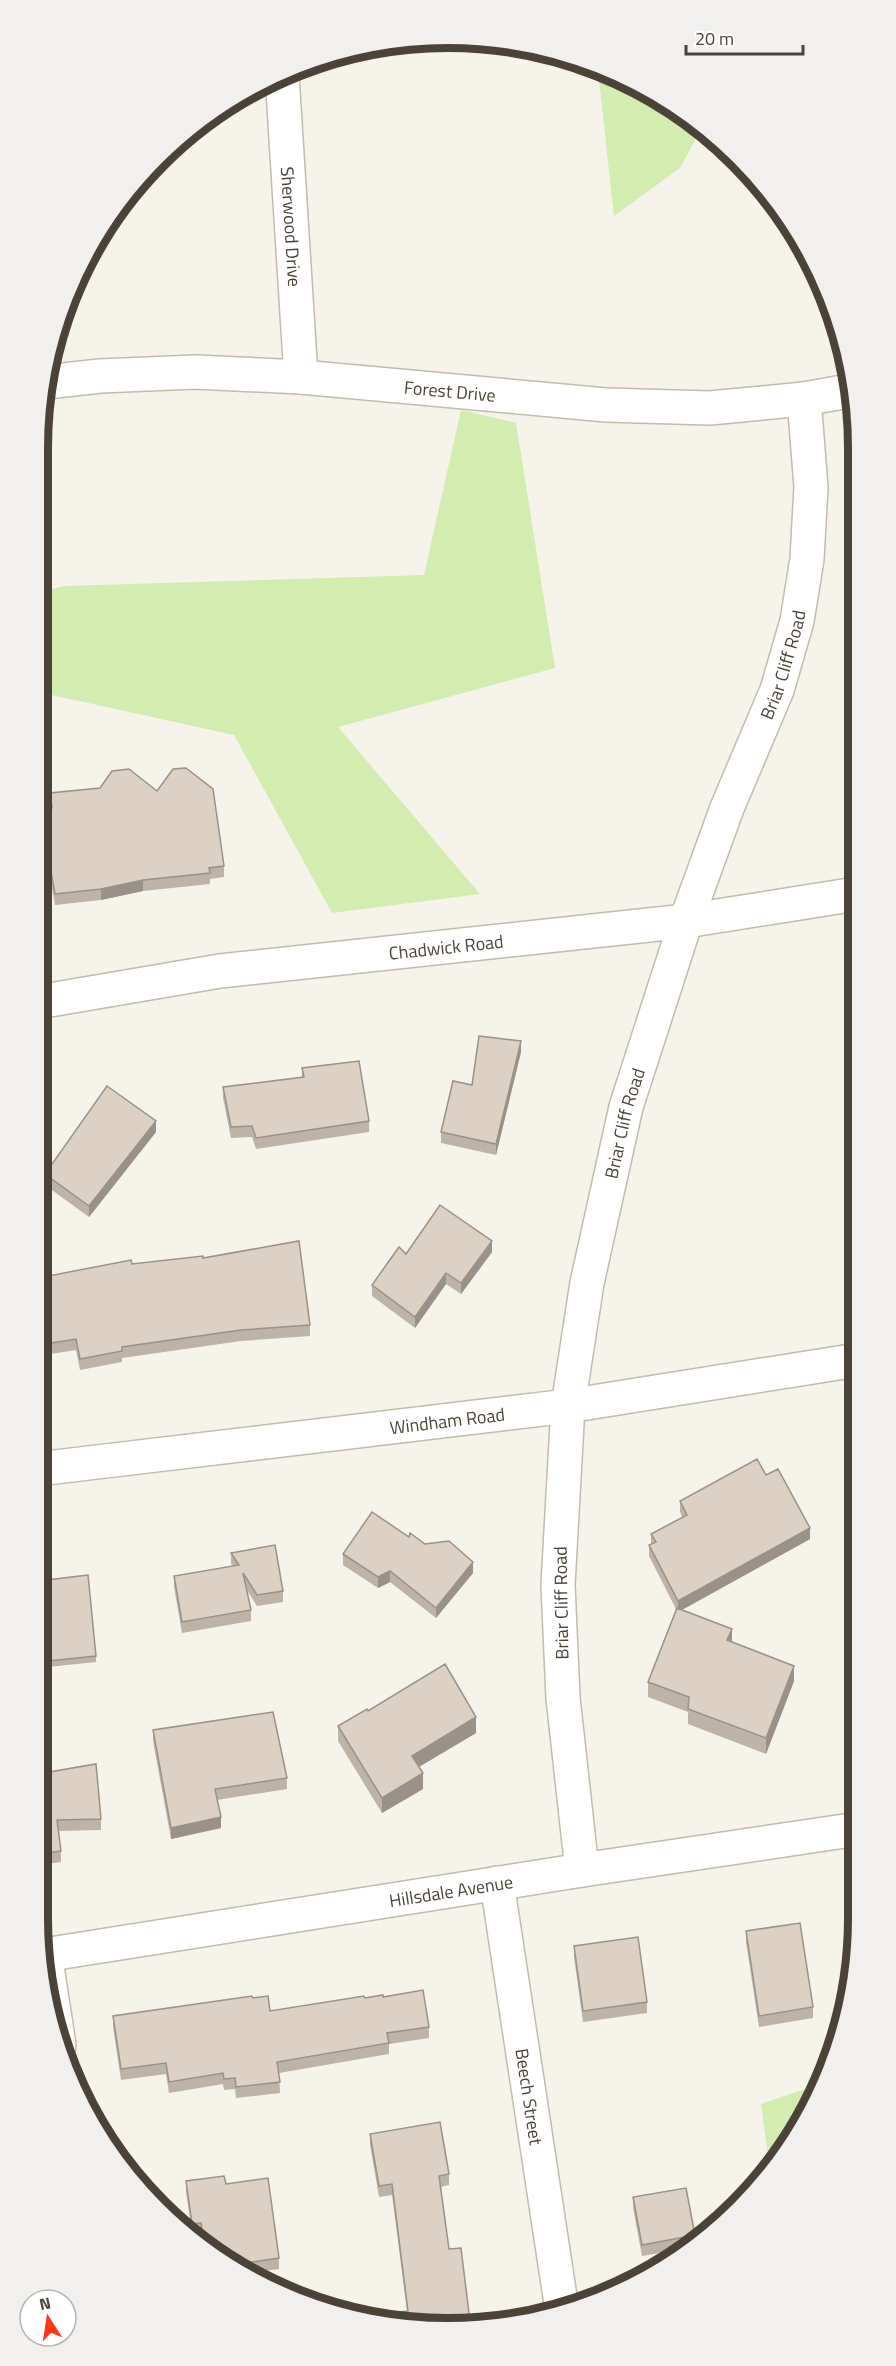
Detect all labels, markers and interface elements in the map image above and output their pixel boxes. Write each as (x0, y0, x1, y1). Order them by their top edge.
scale bar (686, 18, 803, 56)
text: 20 m (695, 25, 734, 52)
street label: Sherwood Drive (274, 166, 309, 288)
street label: Forest Drive (403, 373, 497, 408)
street label: Briar Cliff Road (753, 608, 812, 723)
street label: Chadwick Road (387, 927, 505, 966)
street label: Briar Cliff Road (597, 1064, 651, 1181)
street label: Windham Road (388, 1400, 506, 1441)
street label: Briar Cliff Road (547, 1546, 575, 1660)
street label: Hillsdale Avenue (387, 1868, 515, 1914)
street label: Beech Street (509, 2046, 550, 2147)
north arrow (18, 2288, 78, 2348)
text: N (37, 2290, 53, 2316)

